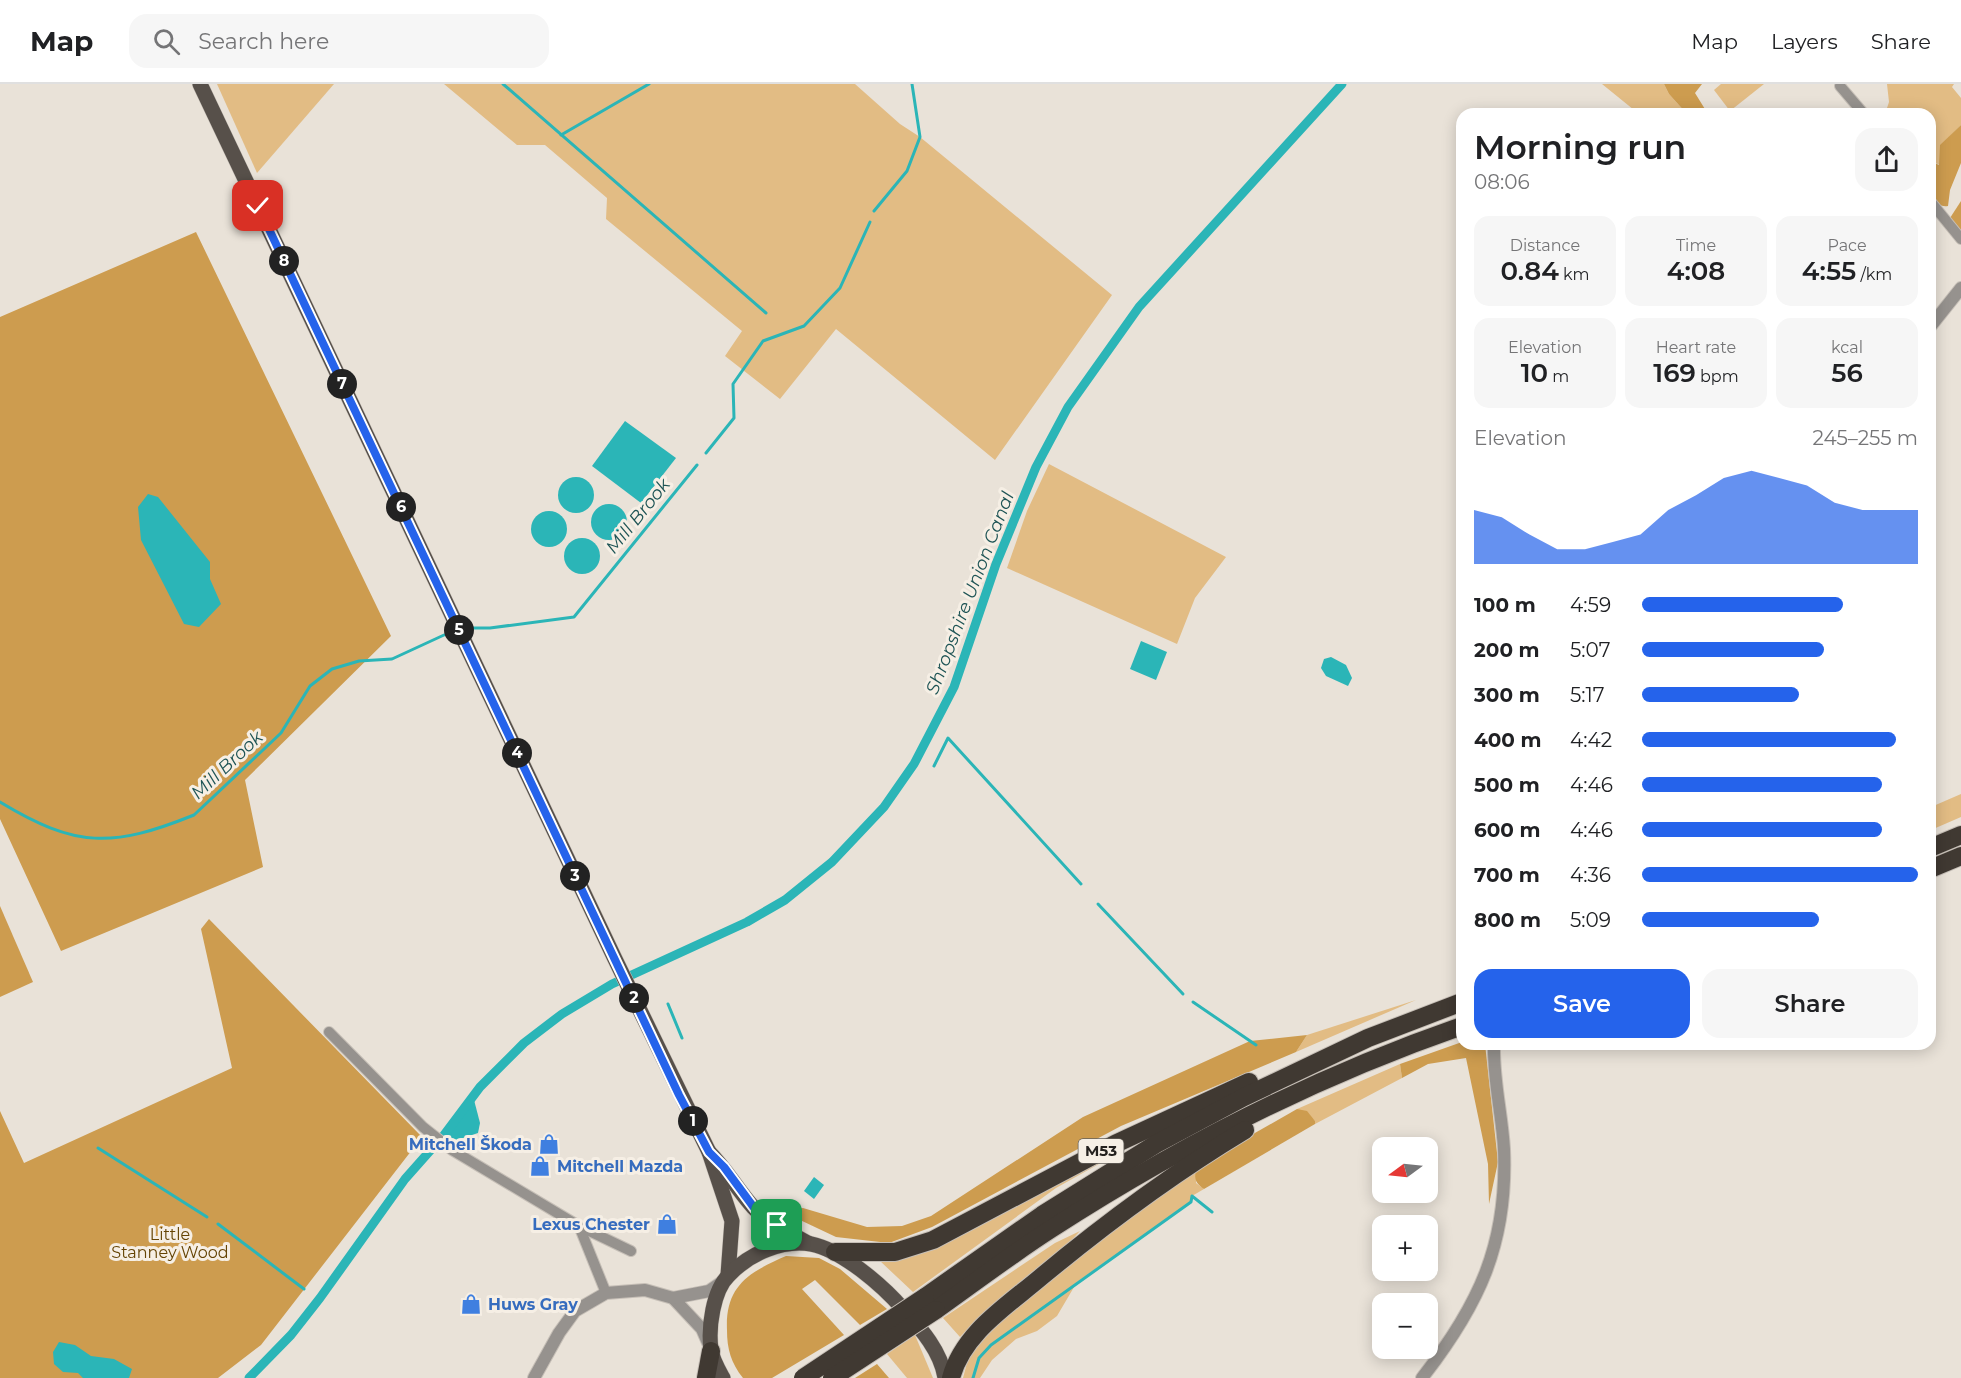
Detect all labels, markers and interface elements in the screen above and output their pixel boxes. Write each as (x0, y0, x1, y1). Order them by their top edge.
search box (129, 14, 549, 68)
text: Map (30, 24, 93, 58)
icon: search (150, 25, 183, 58)
text: Search here (198, 28, 329, 55)
text: Map (1691, 29, 1738, 54)
text: Layers (1771, 29, 1838, 54)
text: Share (1871, 29, 1931, 54)
text: Morning run (1474, 127, 1686, 167)
button: share (1855, 128, 1918, 191)
text: 08:06 (1474, 170, 1530, 194)
pin (232, 180, 283, 231)
icon: check (241, 189, 274, 222)
text: Distance (1510, 236, 1580, 255)
text: Time (1676, 236, 1716, 255)
text: Pace (1827, 236, 1867, 255)
pin: 8 (269, 246, 299, 276)
text: 8 (279, 251, 289, 270)
text: 0.84 (1500, 255, 1559, 287)
text: 4:08 (1667, 255, 1725, 287)
text: 4:55 (1802, 255, 1856, 287)
text: km (1559, 265, 1590, 284)
text: /km (1856, 265, 1892, 284)
text: Elevation (1508, 338, 1582, 357)
text: Heart rate (1656, 338, 1736, 357)
text: kcal (1831, 338, 1863, 357)
text: 10 (1521, 357, 1548, 389)
text: 169 (1653, 357, 1696, 389)
text: 56 (1831, 357, 1863, 389)
text: m (1548, 367, 1569, 386)
text: bpm (1696, 367, 1739, 386)
pin: 7 (327, 369, 357, 399)
text: 7 (337, 374, 347, 393)
text: Elevation (1474, 426, 1566, 450)
text: 245–255 m (1812, 426, 1918, 450)
water label: Mill Brook (601, 473, 676, 558)
water label: Shropshire Union Canal (921, 489, 1019, 697)
pin: 6 (386, 492, 416, 522)
text: 6 (396, 497, 406, 516)
text: 100 m (1474, 593, 1536, 617)
text: 4:59 (1570, 593, 1611, 617)
pin: 5 (444, 615, 474, 645)
text: 5 (454, 620, 464, 639)
text: 200 m (1474, 638, 1540, 662)
text: 5:07 (1570, 638, 1610, 662)
text: 300 m (1474, 683, 1540, 707)
text: 5:17 (1570, 683, 1605, 707)
water label: Mill Brook (186, 725, 268, 804)
text: 400 m (1474, 728, 1542, 752)
text: 4:42 (1570, 728, 1612, 752)
pin: 4 (502, 738, 532, 768)
text: 4 (511, 743, 523, 762)
text: 500 m (1474, 773, 1540, 797)
text: 4:46 (1570, 773, 1613, 797)
text: 600 m (1474, 818, 1541, 842)
text: 4:46 (1570, 818, 1613, 842)
pin: 3 (560, 861, 590, 891)
text: 700 m (1474, 863, 1540, 887)
text: 4:36 (1570, 863, 1611, 887)
text: 3 (570, 866, 580, 885)
text: 800 m (1474, 908, 1541, 932)
text: 5:09 (1570, 908, 1611, 932)
button: Save (1474, 969, 1690, 1038)
button: Share (1702, 969, 1918, 1038)
pin: 2 (619, 983, 649, 1013)
text: 2 (629, 988, 639, 1007)
pin: 1 (678, 1106, 708, 1136)
text: 1 (690, 1111, 696, 1130)
shop icon: Mitchell Škoda (537, 1132, 561, 1156)
place label: Mitchell Škoda (409, 1135, 532, 1154)
north arrow (1372, 1137, 1438, 1203)
map controls (1372, 1137, 1438, 1359)
road number: M53 (1078, 1139, 1124, 1163)
shop icon: Mitchell Mazda (528, 1154, 552, 1178)
place label: Mitchell Mazda (557, 1157, 683, 1176)
pin (751, 1199, 802, 1250)
icon: arrive (760, 1208, 793, 1241)
shop icon: Lexus Chester (655, 1212, 679, 1236)
place label: Lexus Chester (532, 1215, 650, 1234)
button: + (1372, 1215, 1438, 1281)
park label: Little Stanney Wood (111, 1225, 229, 1262)
shop icon: Huws Gray (459, 1292, 483, 1316)
button: − (1372, 1293, 1438, 1359)
place label: Huws Gray (488, 1295, 578, 1314)

